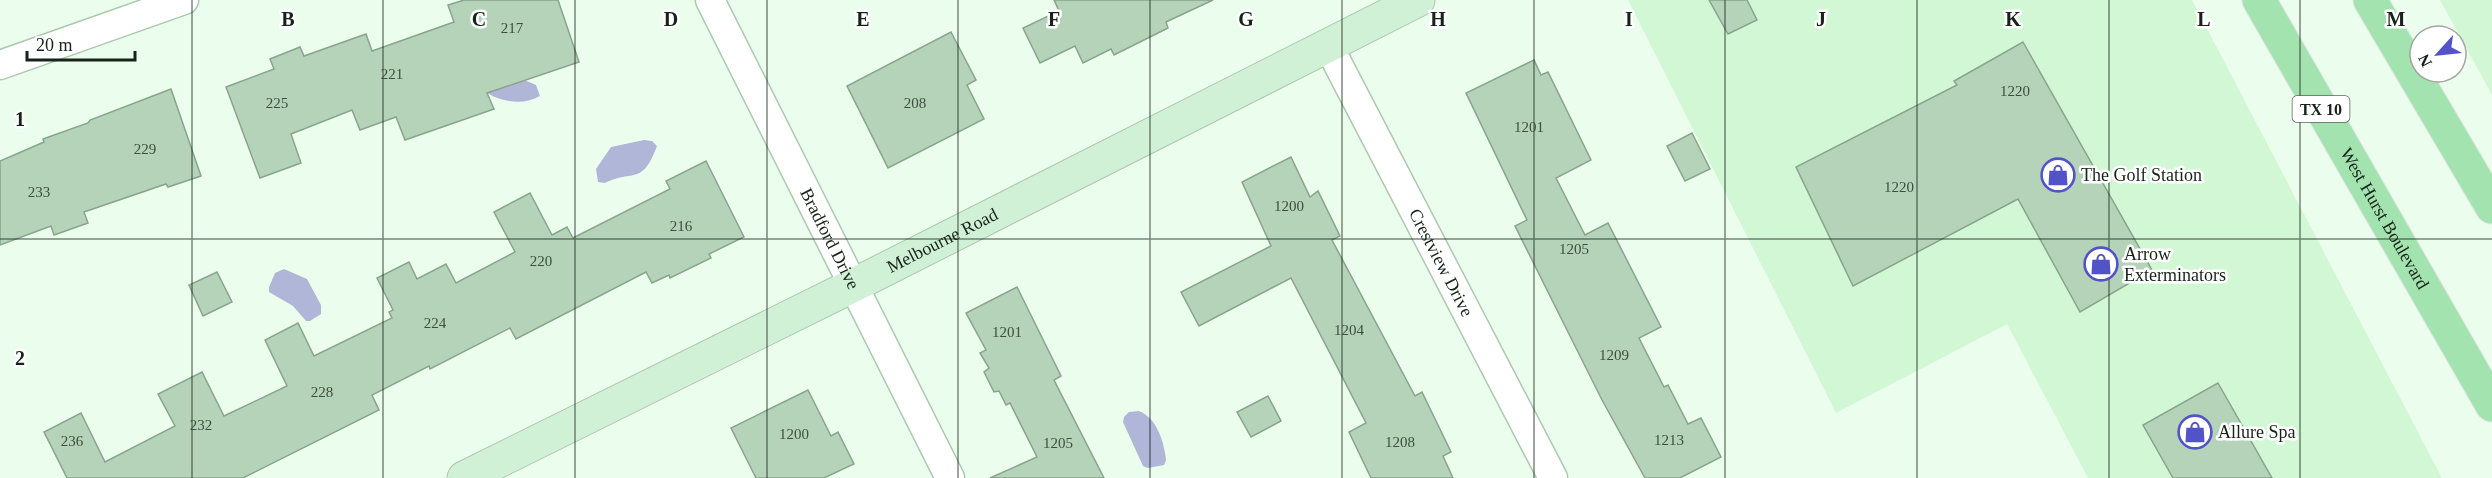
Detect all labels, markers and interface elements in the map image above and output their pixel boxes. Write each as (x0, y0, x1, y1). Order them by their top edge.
text: B (281, 8, 295, 30)
text: C (472, 8, 486, 30)
text: D (664, 8, 678, 30)
text: E (856, 8, 870, 30)
text: F (1048, 8, 1060, 30)
text: G (1238, 8, 1254, 30)
text: H (1430, 8, 1446, 30)
text: I (1625, 8, 1633, 30)
text: J (1816, 8, 1826, 30)
text: K (2005, 8, 2021, 30)
text: L (2197, 8, 2211, 30)
text: M (2387, 8, 2406, 30)
house number: 217 (501, 20, 524, 36)
scale bar (27, 24, 135, 62)
north arrow (2408, 24, 2468, 84)
text: 20 m (36, 35, 73, 55)
text: N (2415, 51, 2435, 70)
house number: 221 (381, 66, 403, 82)
house number: 1220 (2000, 83, 2030, 99)
house number: 225 (266, 95, 288, 111)
house number: 208 (904, 95, 926, 111)
road number: TX 10 (2292, 96, 2350, 122)
text: 1 (15, 108, 25, 130)
house number: 1201 (1514, 119, 1544, 135)
house number: 229 (134, 141, 156, 157)
street label: West Hurst Boulevard (2336, 144, 2433, 293)
shop icon: The Golf Station (2040, 157, 2076, 193)
place label: The Golf Station (2081, 165, 2202, 185)
house number: 1220 (1884, 179, 1914, 195)
house number: 233 (28, 184, 50, 200)
street label: Bradford Drive (796, 185, 864, 292)
house number: 1200 (1274, 198, 1304, 214)
street label: Melbourne Road (883, 204, 1001, 277)
street label: Crestview Drive (1405, 205, 1477, 320)
house number: 216 (670, 218, 693, 234)
house number: 1205 (1559, 241, 1589, 257)
place label: Arrow Exterminators (2124, 244, 2226, 285)
shop icon: Arrow Exterminators (2083, 246, 2119, 282)
house number: 220 (530, 253, 552, 269)
house number: 224 (424, 315, 447, 331)
house number: 1204 (1334, 322, 1365, 338)
house number: 1201 (992, 324, 1022, 340)
text: 2 (15, 347, 25, 369)
house number: 1209 (1599, 347, 1629, 363)
house number: 228 (311, 384, 333, 400)
shop icon: Allure Spa (2177, 414, 2213, 450)
house number: 232 (190, 417, 212, 433)
place label: Allure Spa (2218, 422, 2295, 442)
house number: 1200 (779, 426, 809, 442)
house number: 1213 (1654, 432, 1684, 448)
house number: 236 (61, 433, 84, 449)
house number: 1208 (1385, 434, 1415, 450)
house number: 1205 (1043, 435, 1073, 451)

